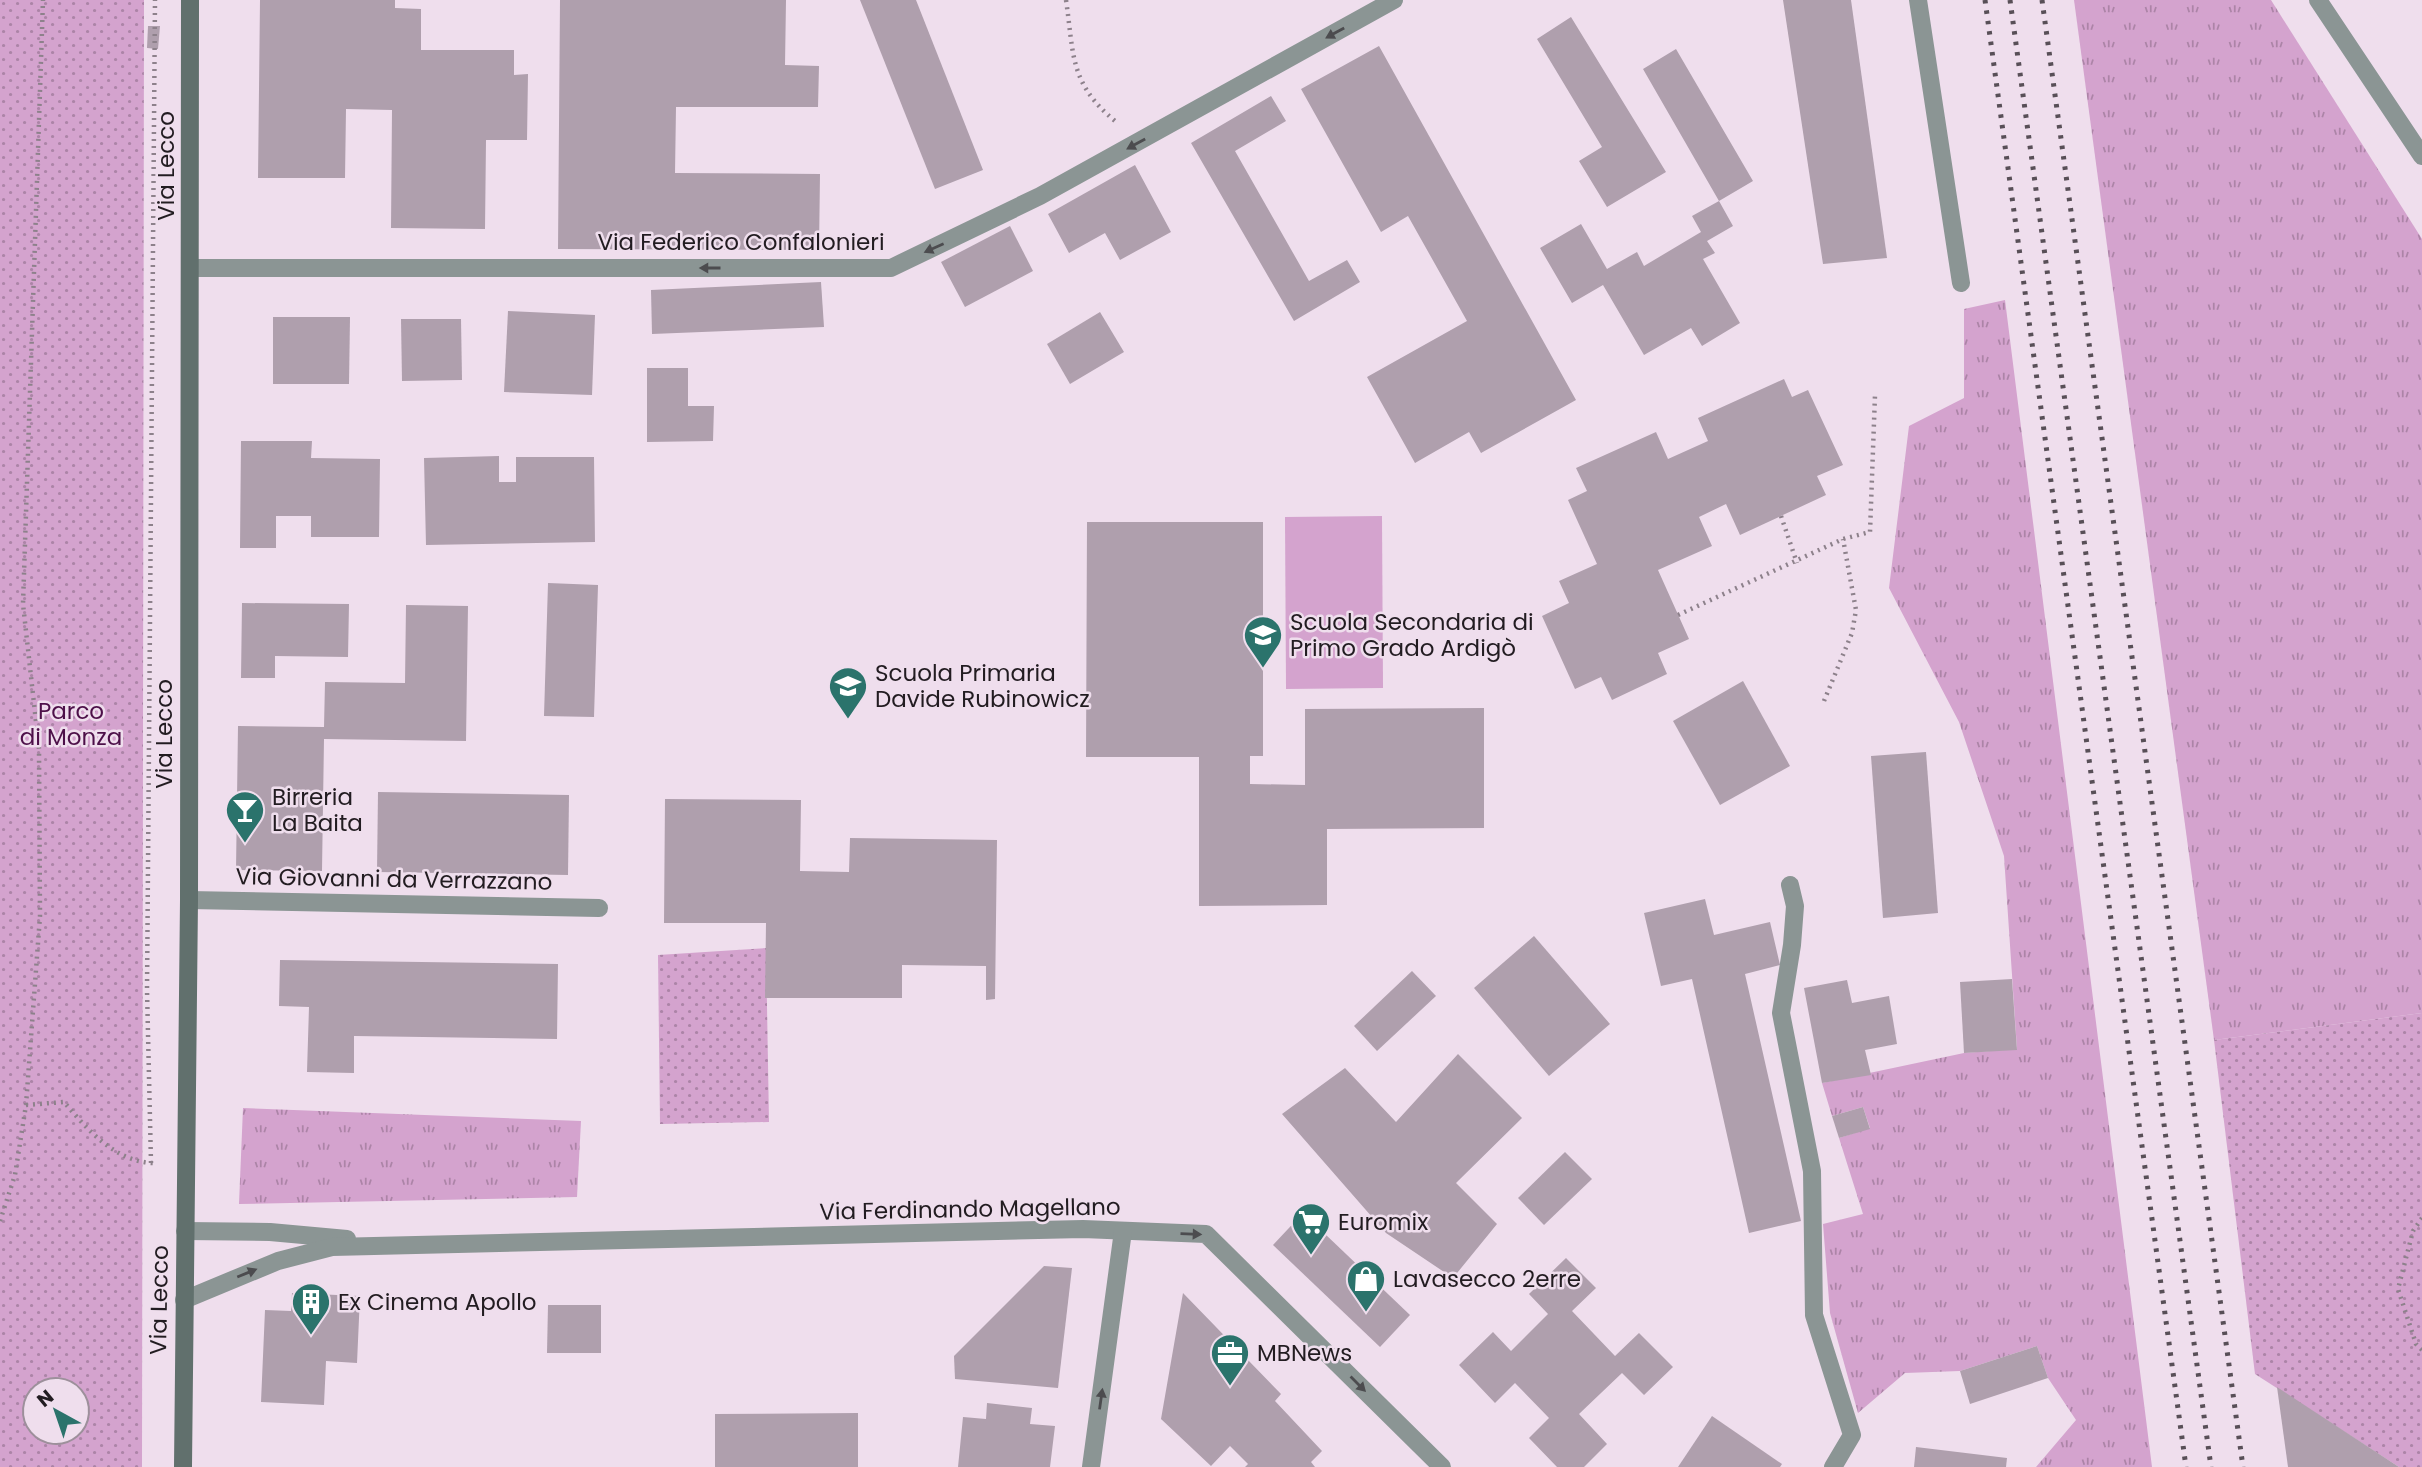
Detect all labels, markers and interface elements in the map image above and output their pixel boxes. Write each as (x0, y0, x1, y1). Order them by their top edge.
one-way arrow (1325, 27, 1344, 39)
street label: Via Lecco (150, 111, 182, 221)
one-way arrow (1126, 138, 1145, 150)
street label: Via Federico Confalonieri (597, 226, 885, 258)
one-way arrow (923, 243, 944, 254)
one-way arrow (699, 262, 721, 274)
place label: Scuola Secondaria di Primo Grado Ardigò (1290, 606, 1534, 664)
school or university icon: Scuola Secondaria di Primo Grado Ardigò (1242, 614, 1284, 669)
place label: Scuola Primaria Davide Rubinowicz (875, 657, 1090, 715)
school or university icon: Scuola Primaria Davide Rubinowicz (827, 665, 869, 720)
street label: Via Lecco (148, 679, 180, 789)
park label: Parco di Monza (20, 695, 122, 753)
place label: Birreria La Baita (272, 781, 363, 839)
bar icon: Birreria La Baita (224, 789, 266, 844)
street label: Via Giovanni da Verrazzano (235, 860, 553, 898)
street label: Via Ferdinando Magellano (819, 1190, 1121, 1228)
supermarket icon: Euromix (1290, 1201, 1332, 1256)
place label: Euromix (1338, 1206, 1428, 1238)
one-way arrow (1181, 1228, 1203, 1239)
street label: Via Lecco (142, 1245, 176, 1355)
shop icon: Lavasecco 2erre (1345, 1258, 1387, 1313)
place label: Lavasecco 2erre (1393, 1263, 1581, 1295)
one-way arrow (237, 1268, 258, 1279)
building icon: Ex Cinema Apollo (290, 1281, 332, 1336)
place label: Ex Cinema Apollo (338, 1286, 537, 1318)
office icon: MBNews (1209, 1332, 1251, 1387)
place label: MBNews (1257, 1337, 1352, 1369)
one-way arrow (1349, 1375, 1366, 1392)
north arrow (21, 1376, 91, 1446)
text: N (31, 1383, 60, 1413)
one-way arrow (1096, 1388, 1107, 1410)

